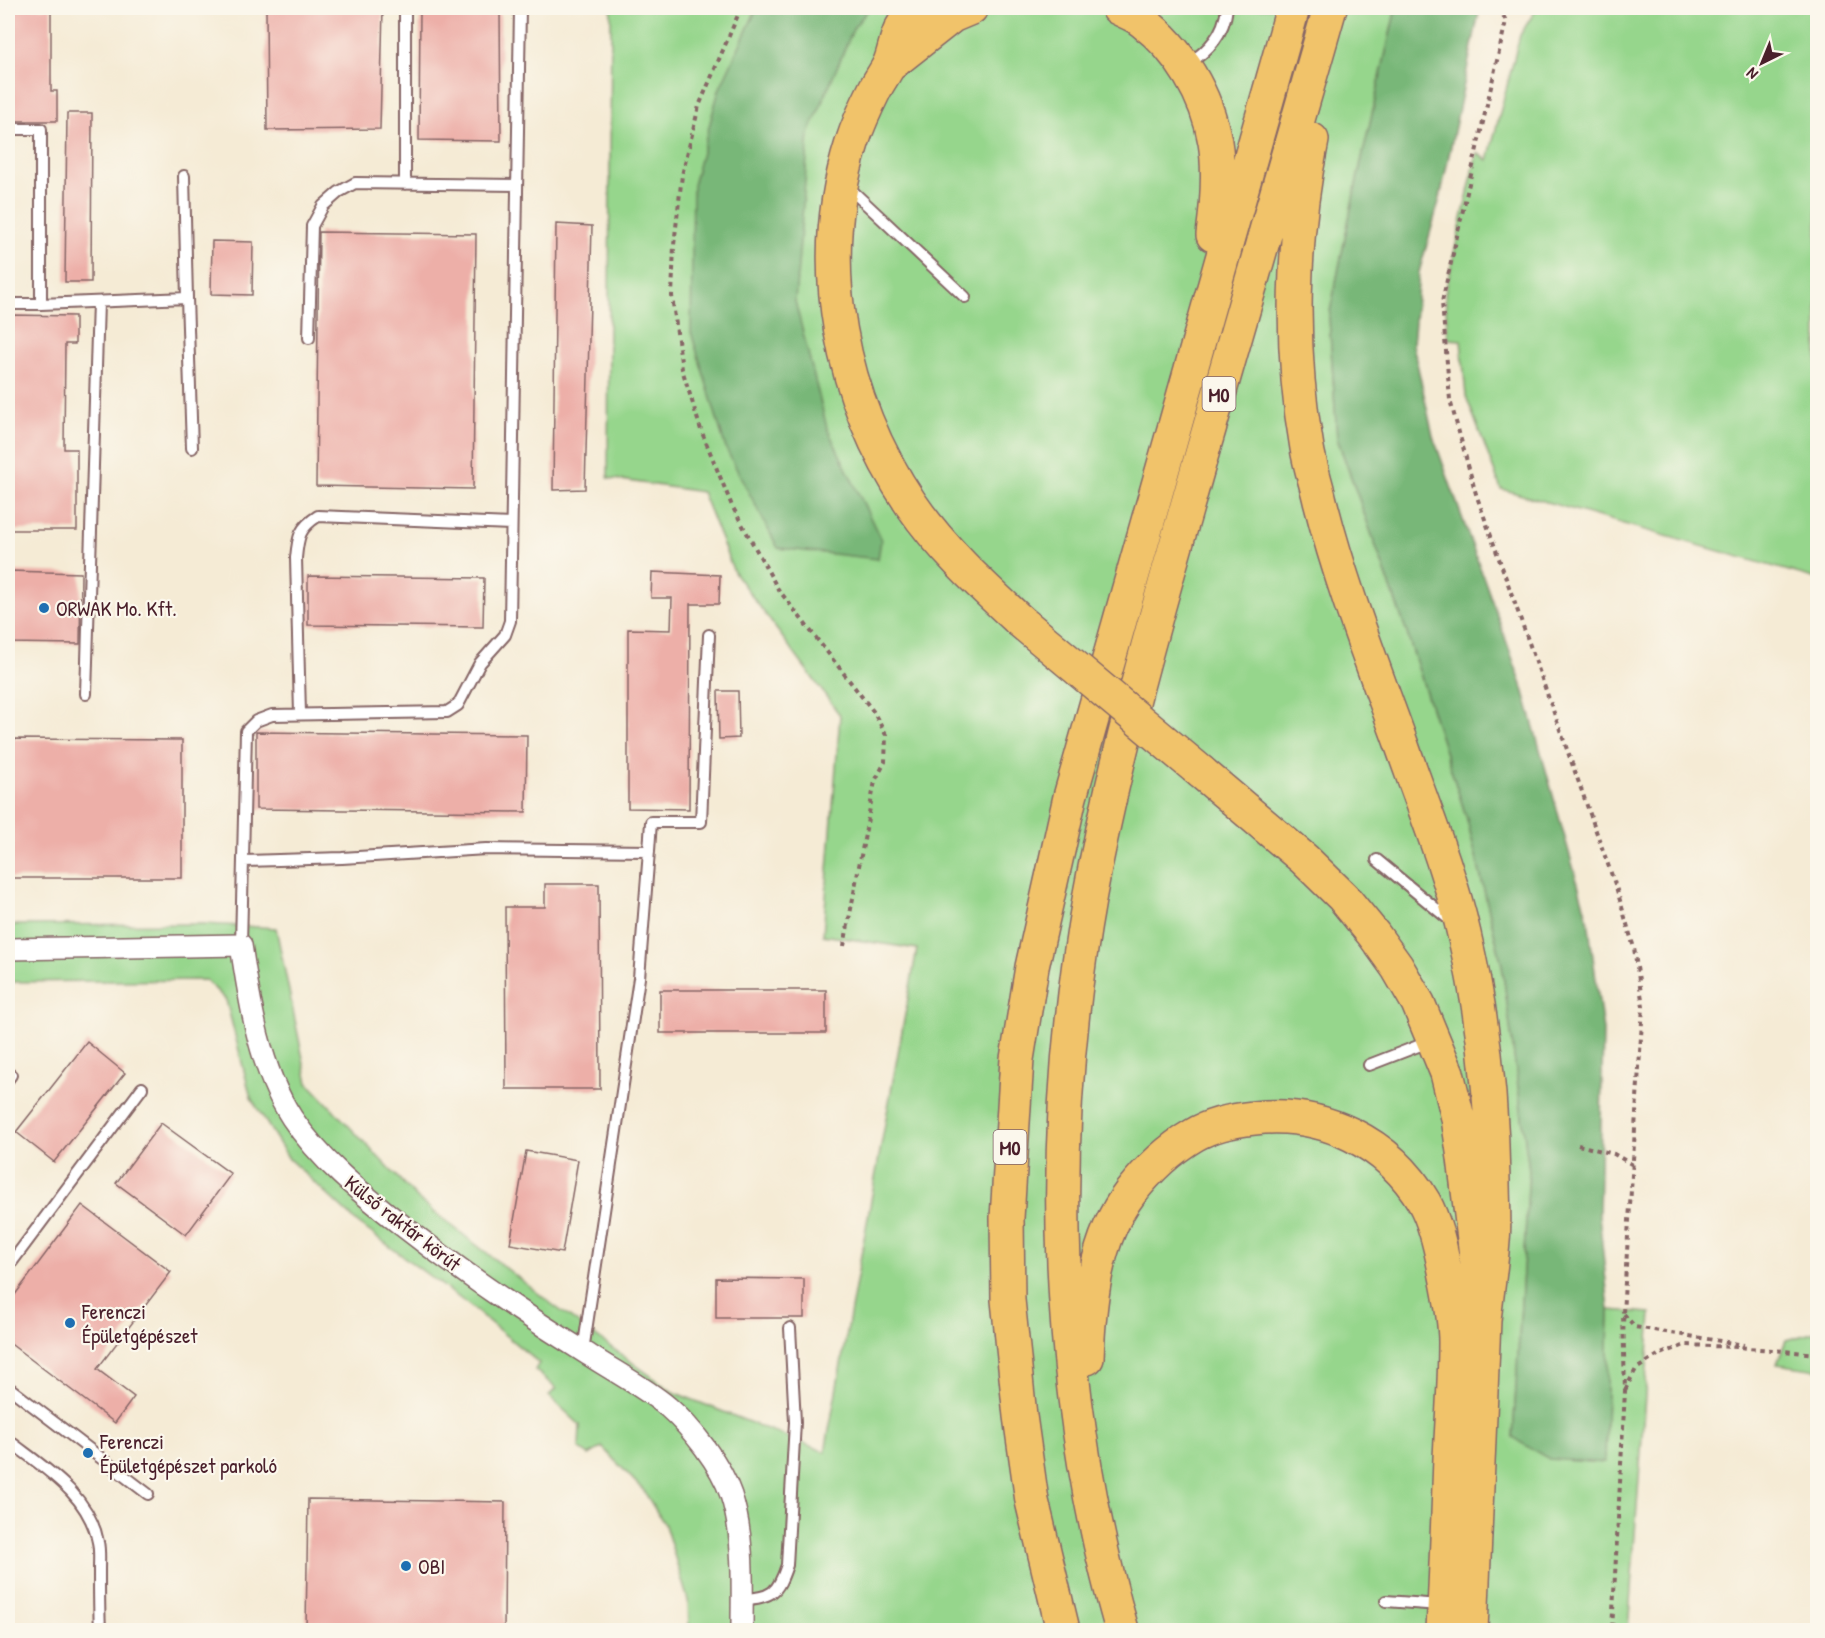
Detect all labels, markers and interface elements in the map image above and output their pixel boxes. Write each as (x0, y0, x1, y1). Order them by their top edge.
north arrow (1732, 33, 1792, 93)
text: N (1741, 63, 1762, 85)
road number: M0 (1202, 377, 1236, 411)
place label: ORWAK Mo. Kft. (56, 594, 177, 623)
marker: ORWAK Mo. Kft. (37, 601, 51, 615)
road number: M0 (994, 1130, 1026, 1164)
street label: Külső raktár körút (339, 1168, 468, 1278)
place label: Ferenczi Épületgépészet (81, 1297, 198, 1350)
marker: Ferenczi Épületgépészet (63, 1316, 77, 1330)
place label: Ferenczi Épületgépészet parkoló (99, 1427, 277, 1480)
marker: Ferenczi Épületgépészet parkoló (81, 1446, 95, 1460)
place label: OBI (418, 1552, 445, 1581)
marker: OBI (399, 1559, 413, 1573)

